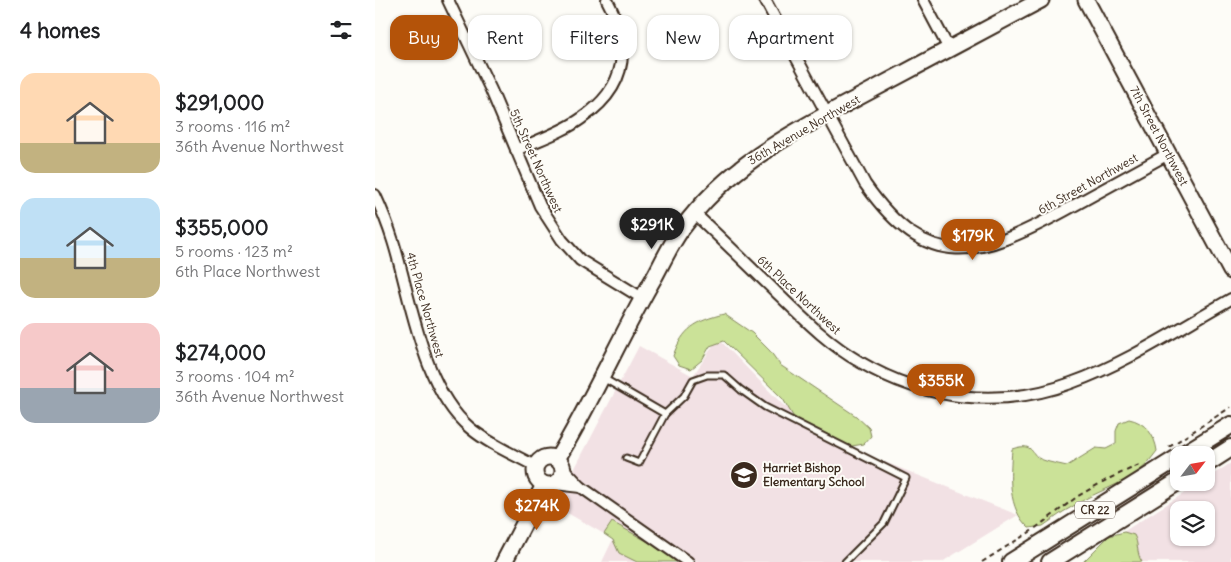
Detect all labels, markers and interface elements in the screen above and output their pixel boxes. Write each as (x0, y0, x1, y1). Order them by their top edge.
chip: Buy (390, 15, 458, 60)
chip: Rent (468, 15, 542, 60)
chip: Filters (552, 15, 637, 60)
chip: New (647, 15, 719, 60)
chip: Apartment (729, 15, 852, 60)
icon: filters (327, 16, 355, 44)
text: 4 homes (20, 17, 100, 44)
street label: 7th Street Northwest (1127, 83, 1192, 188)
text: $291,000 (175, 89, 264, 116)
street label: 36th Avenue Northwest (745, 91, 862, 168)
icon: home (60, 93, 120, 153)
street label: 5th Street Northwest (507, 107, 566, 215)
text: 3 rooms · 116 m² (175, 116, 291, 136)
text: 36th Avenue Northwest (175, 136, 344, 156)
street label: 6th Street Northwest (1035, 150, 1140, 217)
pin: $291K (617, 208, 687, 250)
text: $355,000 (175, 214, 269, 241)
text: $291K (630, 214, 674, 234)
icon: home (60, 218, 120, 278)
pin: $179K (938, 218, 1008, 261)
text: $179K (952, 225, 994, 245)
text: 5 rooms · 123 m² (175, 241, 293, 261)
street label: 4th Place Northwest (403, 251, 448, 359)
street label: 6th Place Northwest (754, 252, 844, 337)
text: 6th Place Northwest (175, 261, 320, 281)
text: $274,000 (175, 339, 266, 366)
icon: home (60, 343, 120, 403)
pin: $355K (906, 364, 976, 406)
text: 3 rooms · 104 m² (175, 366, 295, 386)
text: $355K (918, 370, 964, 390)
text: 36th Avenue Northwest (175, 386, 344, 406)
north arrow (1170, 446, 1215, 491)
map controls (1170, 446, 1215, 546)
school or university icon: Harriet Bishop Elementary School (729, 460, 759, 490)
place label: Harriet Bishop Elementary School (763, 460, 865, 490)
pin: $274K (502, 488, 572, 531)
text: $274K (515, 495, 559, 515)
button: layers (1170, 501, 1215, 546)
road number: CR 22 (1075, 502, 1115, 518)

